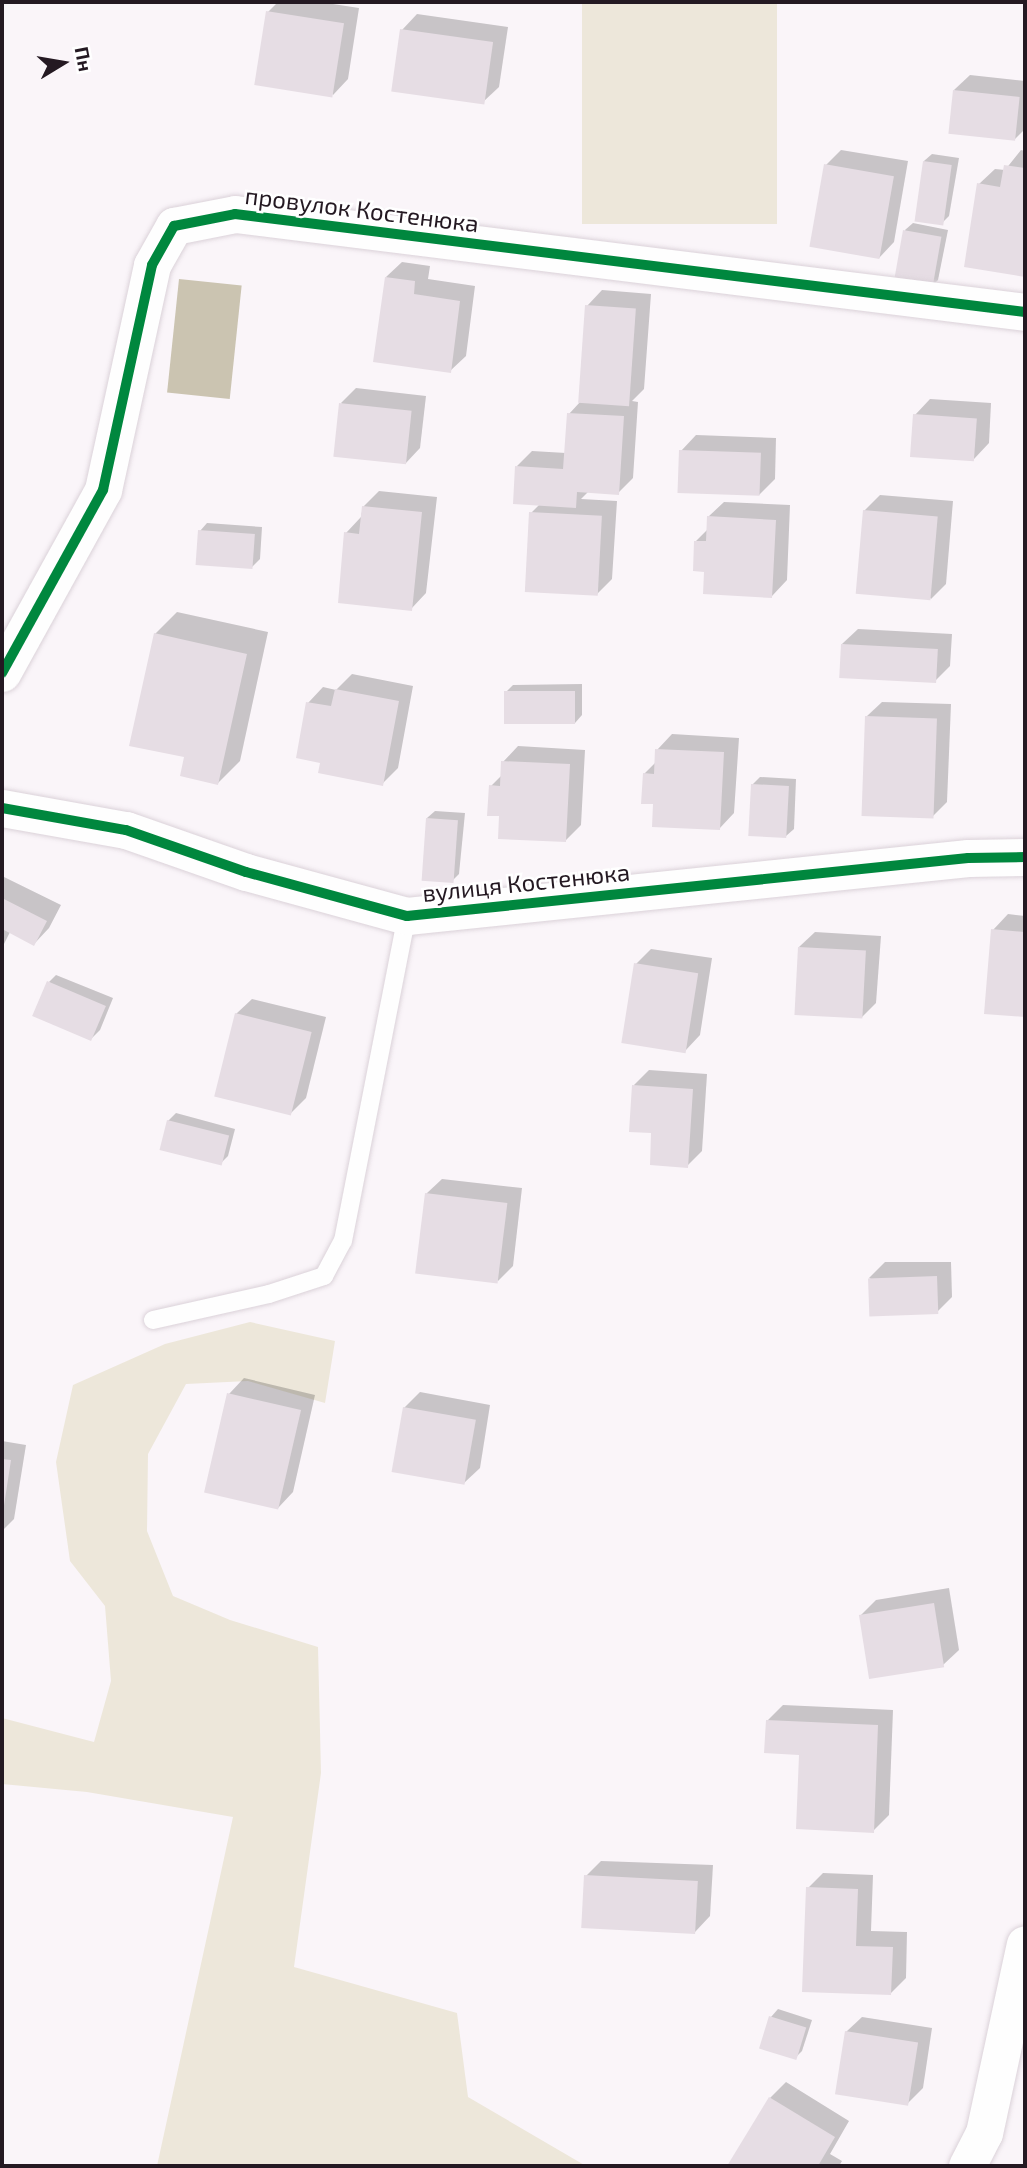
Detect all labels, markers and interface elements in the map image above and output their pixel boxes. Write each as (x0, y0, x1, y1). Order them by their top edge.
north arrow (28, 28, 98, 98)
text: Пн (70, 45, 98, 73)
street label: провулок Костенюка (243, 180, 481, 238)
street label: вулиця Костенюка (421, 857, 631, 907)

